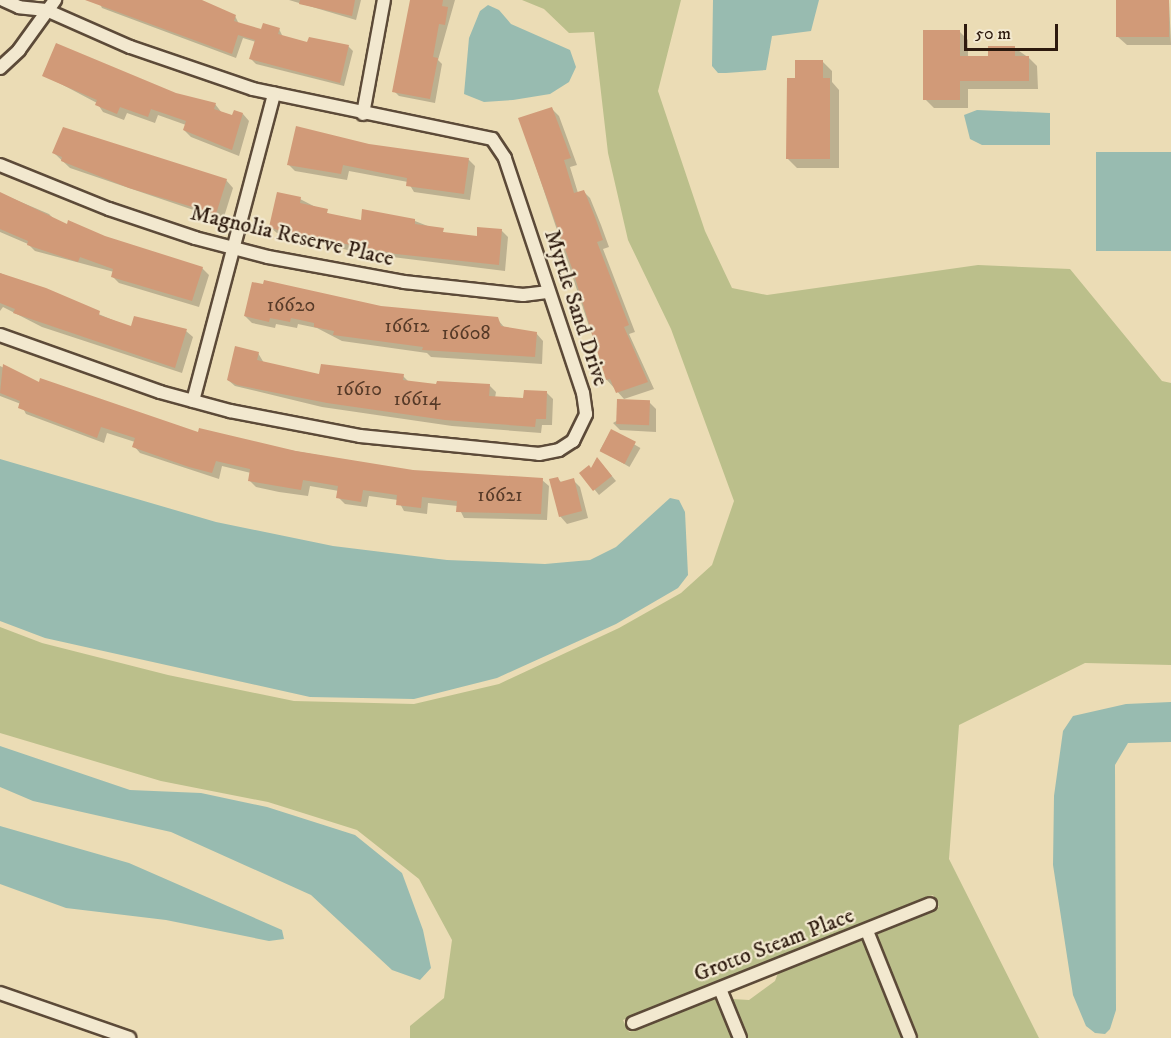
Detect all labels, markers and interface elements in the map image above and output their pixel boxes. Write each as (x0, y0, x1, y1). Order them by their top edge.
scale bar (967, 12, 1062, 50)
text: 50 m (975, 23, 1011, 45)
street label: Magnolia Reserve Place (188, 200, 396, 272)
street label: Myrtle Sand Drive (538, 227, 614, 389)
house number: 16620 (267, 293, 315, 317)
house number: 16612 (384, 314, 430, 338)
house number: 16608 (442, 321, 490, 345)
house number: 16610 (336, 377, 382, 401)
house number: 16614 (394, 387, 440, 411)
house number: 16621 (477, 483, 523, 507)
street label: Grotto Steam Place (690, 902, 858, 988)

